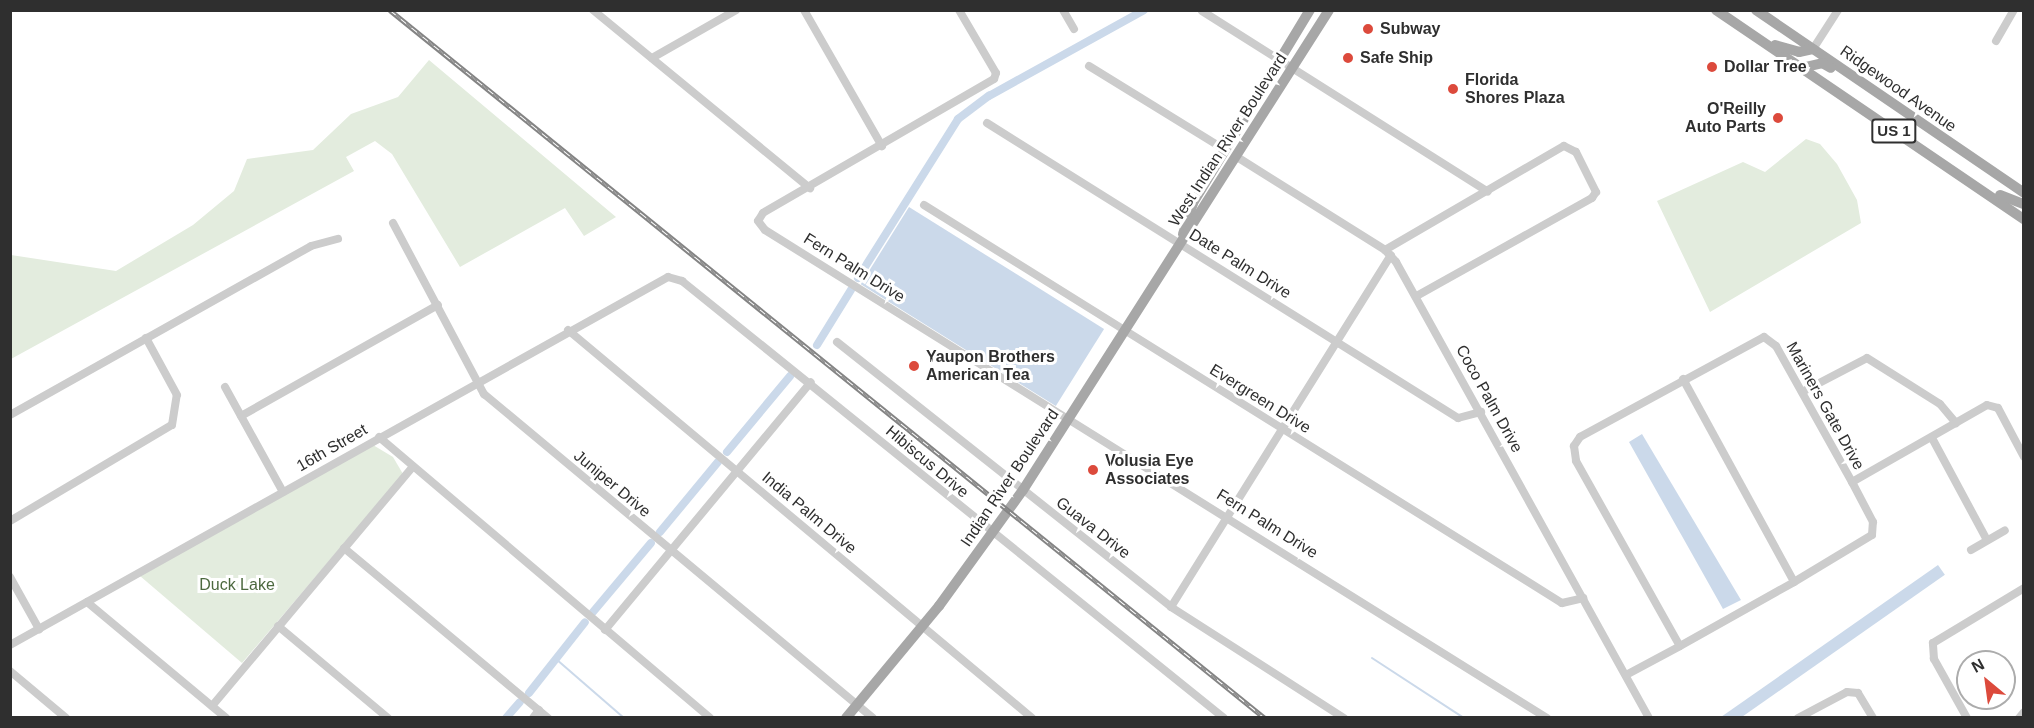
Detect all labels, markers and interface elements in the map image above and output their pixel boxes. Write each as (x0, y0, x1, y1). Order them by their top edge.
place label: Subway (1380, 19, 1440, 39)
marker: Subway (1361, 22, 1375, 36)
street label: Ridgewood Avenue (1836, 41, 1960, 137)
place label: Safe Ship (1360, 48, 1433, 68)
street label: West Indian River Boulevard (1165, 50, 1291, 230)
marker: Safe Ship (1341, 51, 1355, 65)
place label: Dollar Tree (1724, 57, 1807, 77)
marker: Dollar Tree (1705, 60, 1719, 74)
place label: Florida Shores Plaza (1465, 70, 1565, 108)
marker: Florida Shores Plaza (1446, 82, 1460, 96)
place label: O'Reilly Auto Parts (1685, 99, 1766, 137)
marker: O'Reilly Auto Parts (1771, 111, 1785, 125)
road number: US 1 (1870, 119, 1918, 143)
street label: Date Palm Drive (1186, 225, 1294, 303)
street label: Fern Palm Drive (800, 229, 908, 307)
street label: Mariners Gate Drive (1782, 339, 1868, 473)
street label: Coco Palm Drive (1452, 342, 1526, 456)
place label: Yaupon Brothers American Tea (926, 347, 1055, 385)
marker: Yaupon Brothers American Tea (907, 359, 921, 373)
street label: Evergreen Drive (1206, 360, 1314, 438)
street label: Indian River Boulevard (957, 406, 1063, 550)
street label: 16th Street (293, 420, 371, 476)
street label: Hibiscus Drive (882, 422, 972, 502)
street label: Juniper Drive (570, 446, 654, 522)
place label: Volusia Eye Associates (1105, 451, 1194, 489)
marker: Volusia Eye Associates (1086, 463, 1100, 477)
street label: India Palm Drive (758, 468, 860, 558)
street label: Fern Palm Drive (1213, 485, 1321, 563)
street label: Guava Drive (1052, 493, 1134, 563)
park label: Duck Lake (199, 575, 275, 595)
north arrow (1956, 650, 2016, 710)
text: N (1969, 655, 1987, 676)

